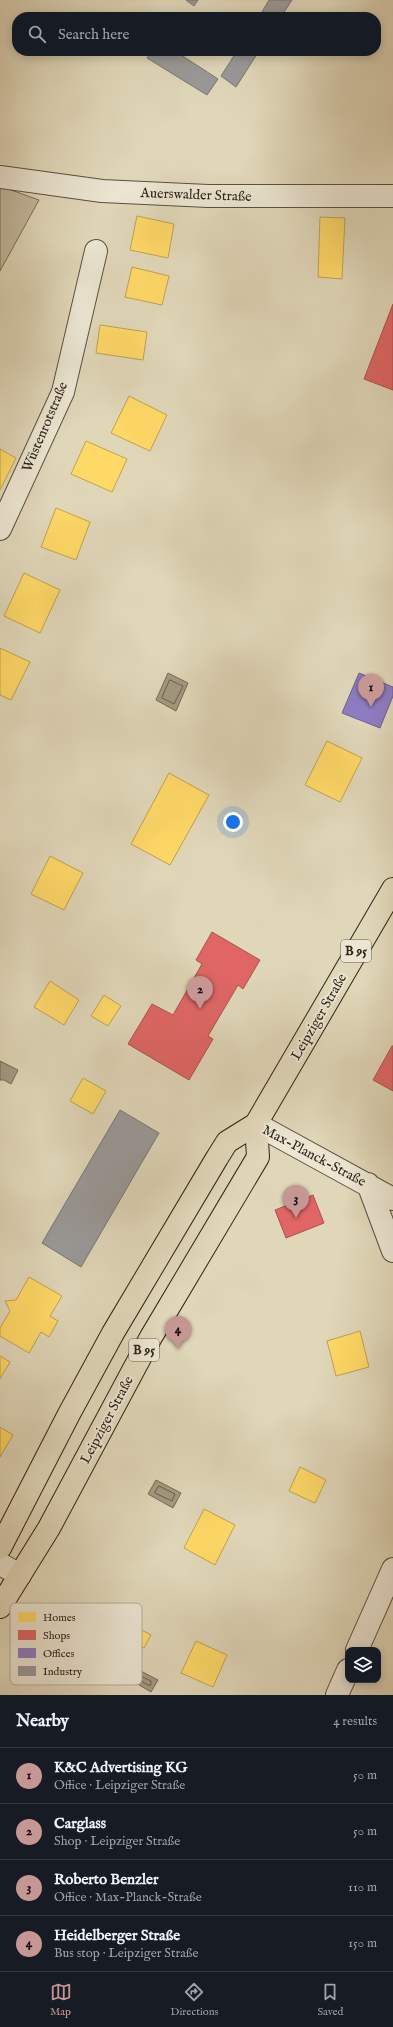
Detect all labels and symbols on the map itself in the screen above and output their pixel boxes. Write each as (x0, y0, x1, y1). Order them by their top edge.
street label: Auerswalder Straße (139, 184, 252, 206)
street label: Wüstenrotstraße (18, 379, 72, 475)
pin: 1 (358, 674, 384, 707)
your location (223, 812, 243, 832)
road number: B 95 (341, 940, 371, 962)
street label: Leipziger Straße (287, 970, 351, 1064)
pin: 2 (187, 976, 213, 1009)
street label: Max-Planck-Straße (259, 1121, 369, 1191)
pin: 3 (283, 1185, 309, 1218)
pin: 4 (165, 1316, 191, 1349)
road number: B 95 (129, 1339, 159, 1361)
street label: Leipziger Straße (76, 1372, 138, 1467)
legend (10, 1603, 142, 1685)
text: Homes (43, 1611, 76, 1625)
text: Shops (43, 1629, 70, 1643)
text: Offices (43, 1647, 74, 1661)
text: Industry (43, 1665, 83, 1679)

